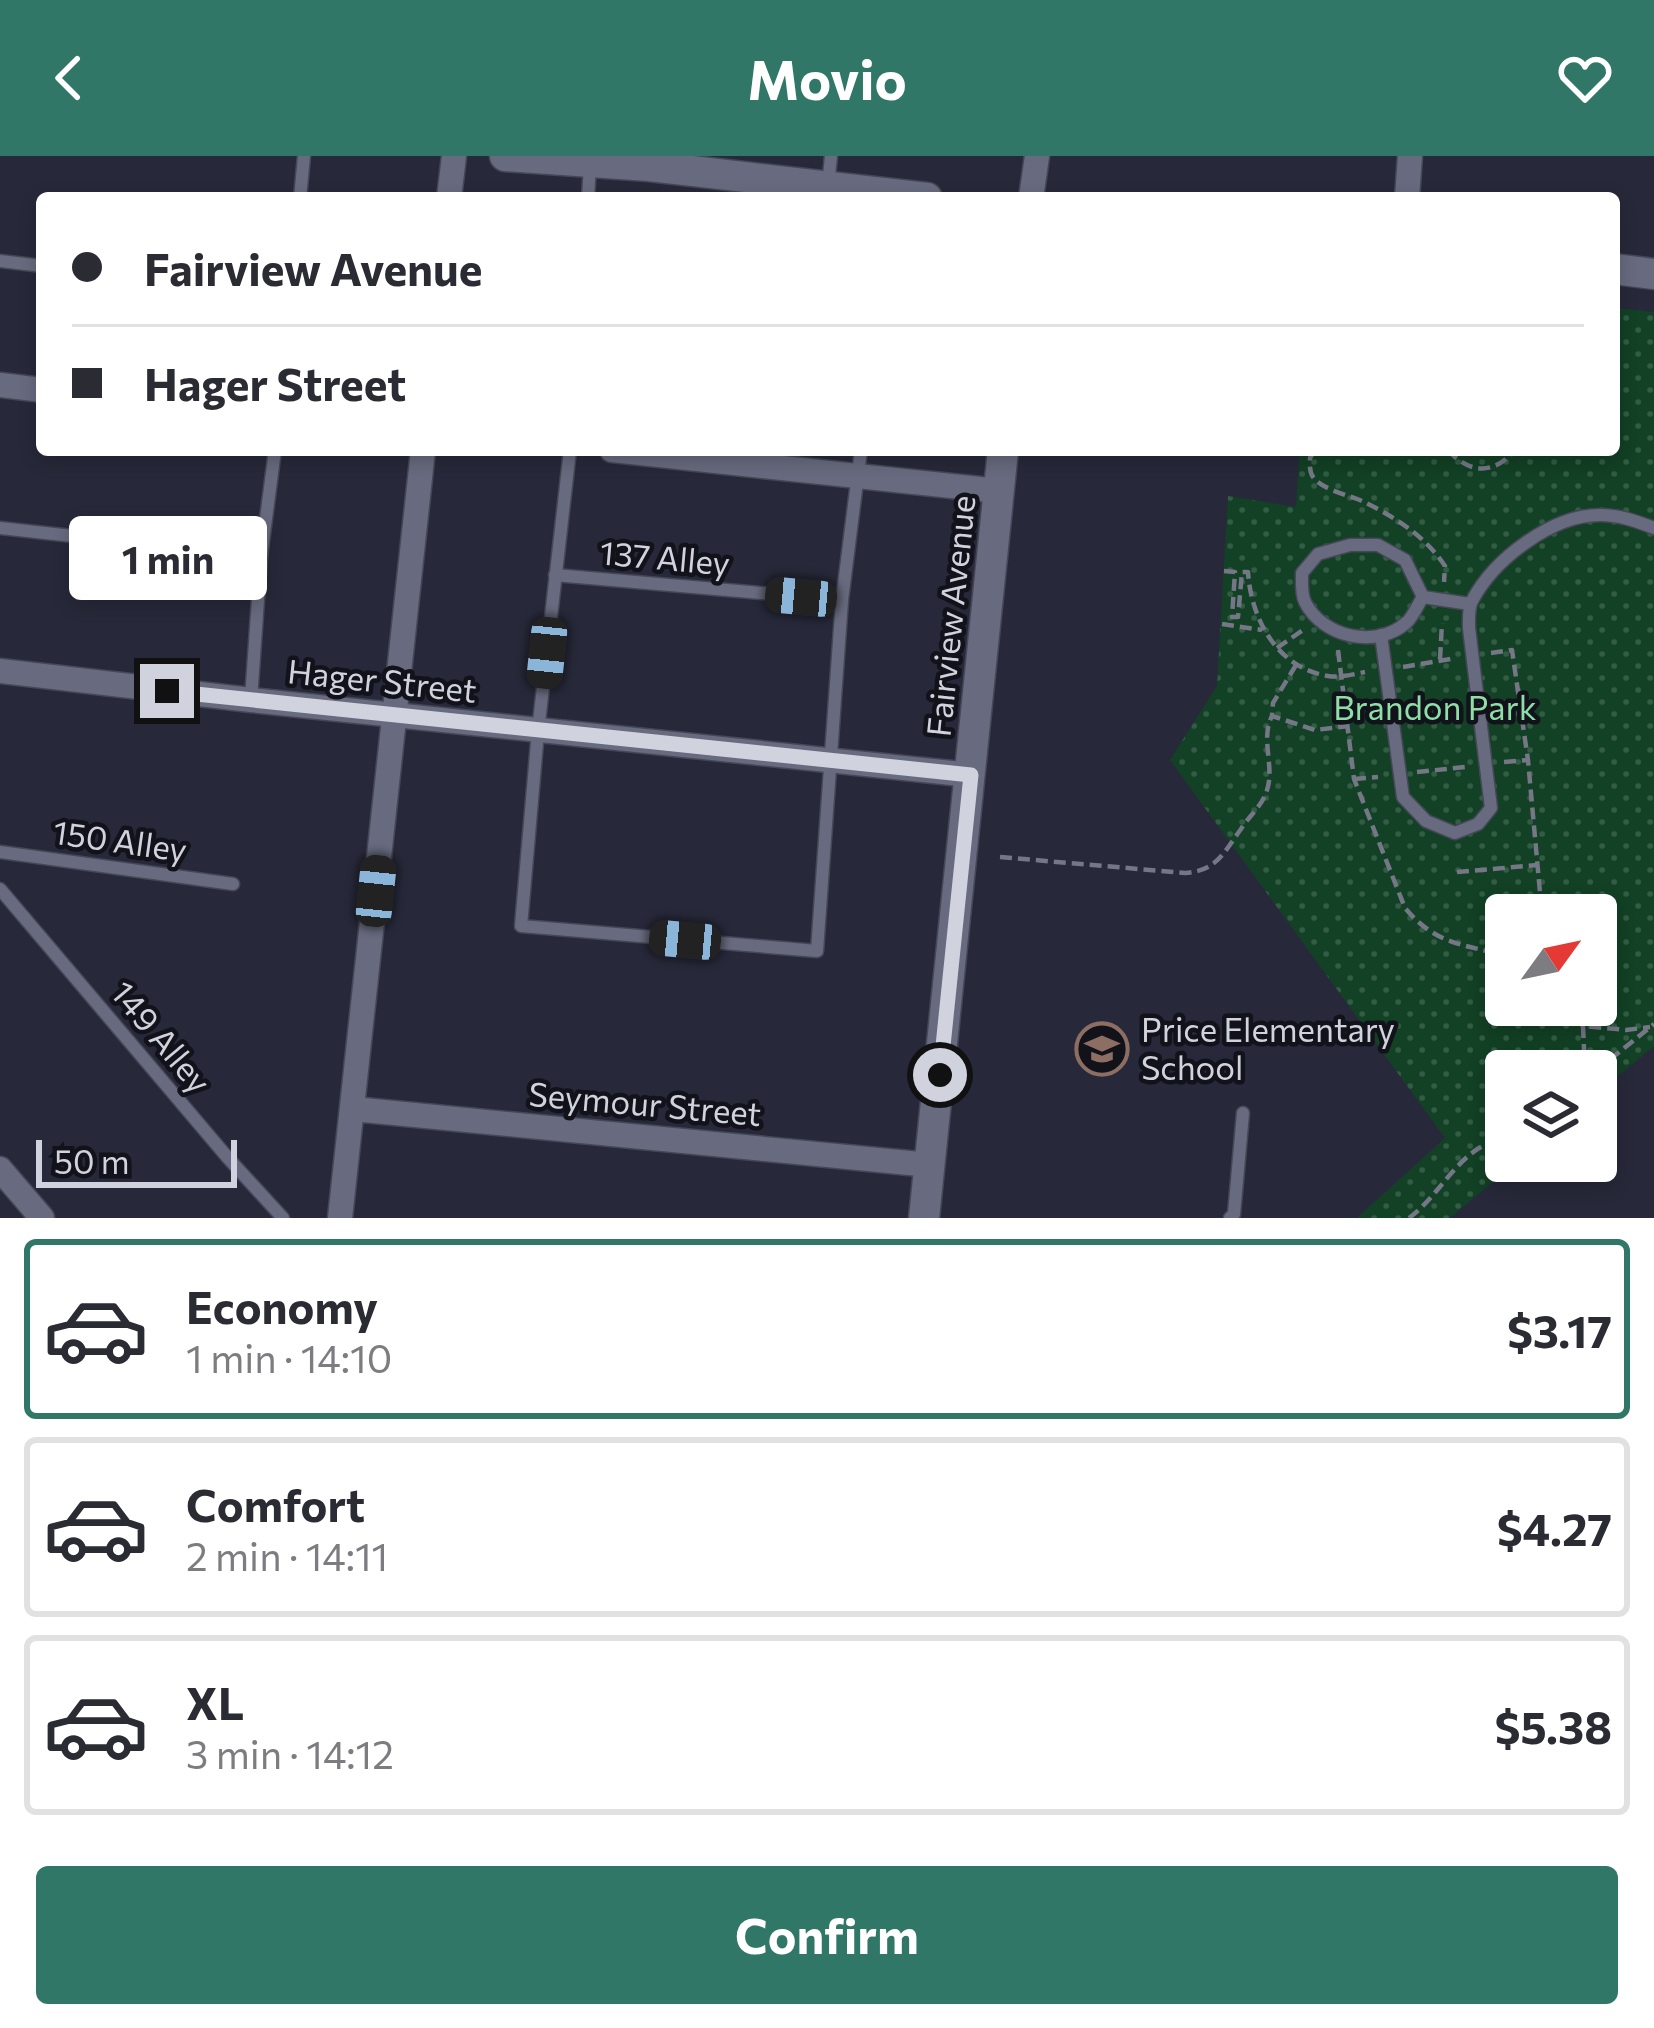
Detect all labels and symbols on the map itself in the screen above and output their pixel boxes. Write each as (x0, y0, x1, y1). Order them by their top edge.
street label: Fairview Avenue (916, 493, 983, 738)
callout: 1 min (68, 517, 266, 601)
street label: 137 Alley (599, 530, 732, 583)
car (764, 576, 838, 618)
car (525, 615, 569, 691)
street label: Hager Street (286, 649, 479, 710)
route end (140, 664, 194, 718)
park label: Brandon Park (1333, 686, 1537, 727)
street label: 150 Alley (51, 810, 190, 869)
car (354, 853, 398, 929)
north arrow (1485, 894, 1617, 1026)
car (648, 919, 722, 961)
street label: 149 Alley (103, 972, 221, 1100)
place label: Price Elementary School (1141, 1008, 1395, 1087)
school or university icon: Price Elementary School (1074, 1021, 1130, 1077)
route start (913, 1048, 967, 1102)
street label: Seymour Street (527, 1072, 763, 1133)
scale bar (36, 1134, 237, 1187)

